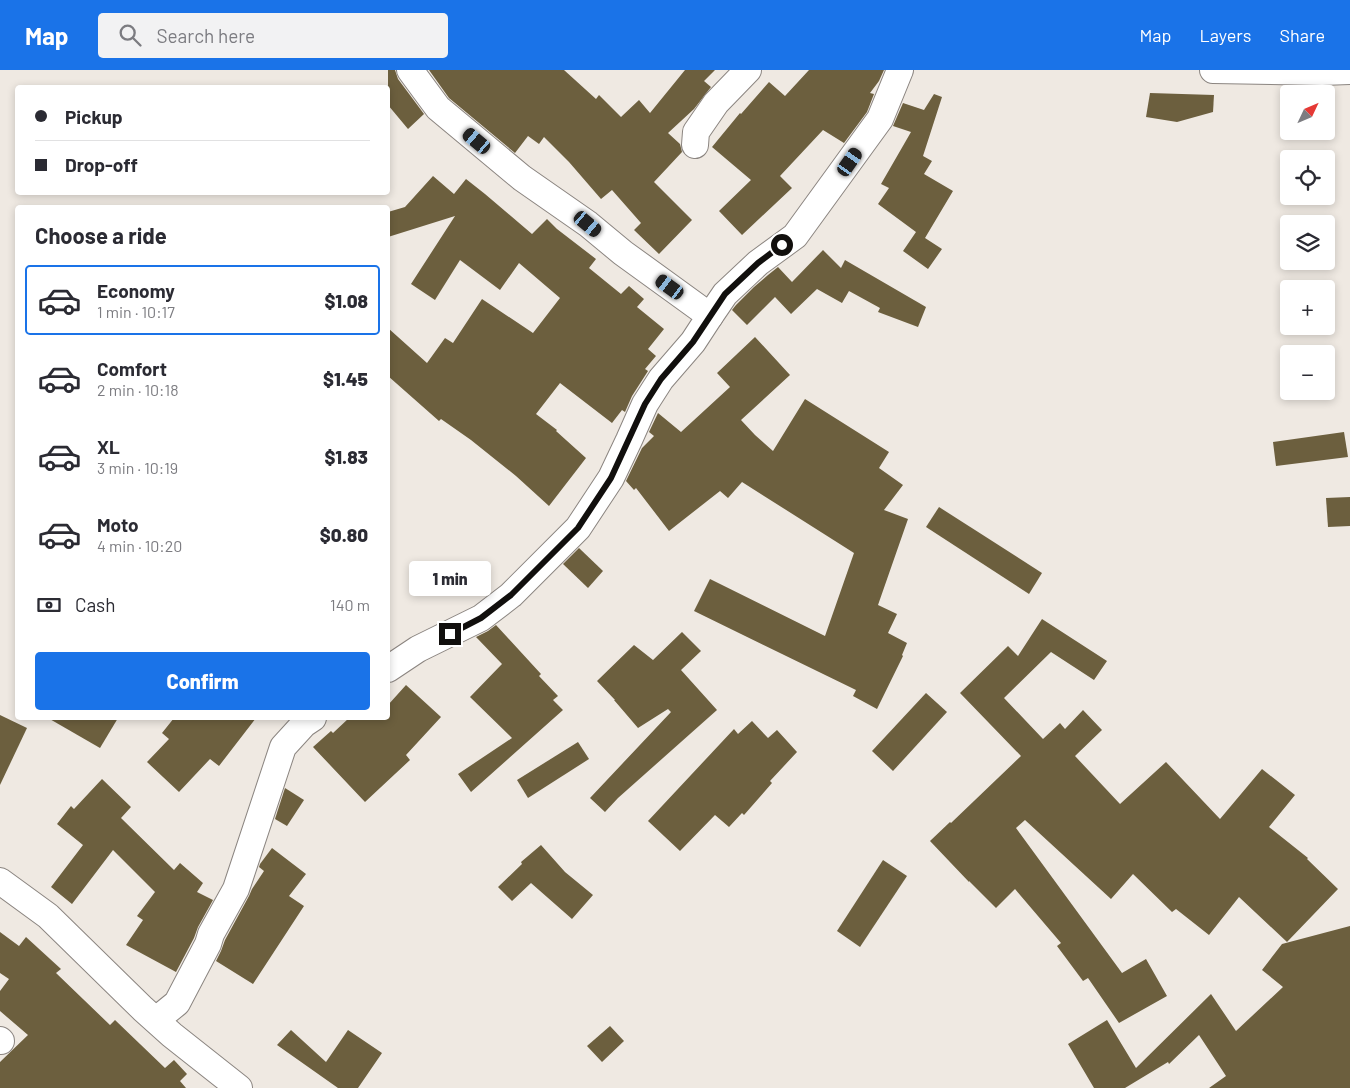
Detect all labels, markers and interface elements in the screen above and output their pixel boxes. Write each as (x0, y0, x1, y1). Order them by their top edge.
search box (98, 13, 448, 58)
text: Map (25, 21, 68, 50)
icon: search (116, 21, 144, 49)
text: Search here (156, 24, 255, 47)
text: Map (1139, 24, 1171, 46)
text: Layers (1199, 24, 1252, 46)
text: Share (1280, 24, 1325, 46)
north arrow (1280, 85, 1335, 140)
map controls (1280, 85, 1335, 400)
text: Pickup (65, 105, 123, 128)
car (460, 126, 493, 156)
car (835, 145, 864, 179)
button: locate (1280, 150, 1335, 205)
text: Drop-off (65, 153, 138, 176)
car (571, 209, 604, 239)
button: layers (1280, 215, 1335, 270)
text: Choose a ride (35, 222, 167, 248)
route start (771, 234, 793, 256)
car (653, 272, 686, 302)
icon: car (37, 278, 82, 323)
text: Economy (97, 279, 175, 302)
button: + (1280, 280, 1335, 335)
text: $1.08 (324, 289, 368, 312)
text: 1 min · 10:17 (97, 302, 175, 321)
button: − (1280, 345, 1335, 400)
icon: car (37, 356, 82, 401)
text: Comfort (97, 357, 167, 380)
text: $1.45 (323, 367, 368, 390)
text: 2 min · 10:18 (97, 380, 178, 399)
icon: car (37, 434, 82, 479)
text: XL (97, 435, 120, 458)
text: $1.83 (324, 445, 368, 468)
text: 3 min · 10:19 (97, 458, 178, 477)
icon: car (37, 512, 82, 557)
text: Moto (97, 513, 139, 536)
text: $0.80 (320, 523, 368, 546)
text: 4 min · 10:20 (97, 536, 182, 555)
callout: 1 min (409, 562, 491, 596)
text: 1 min (432, 569, 468, 588)
icon: cash (35, 591, 63, 619)
text: Cash (75, 593, 116, 616)
text: 140 m (330, 595, 370, 614)
route end (439, 623, 461, 645)
button: Confirm (35, 652, 370, 710)

